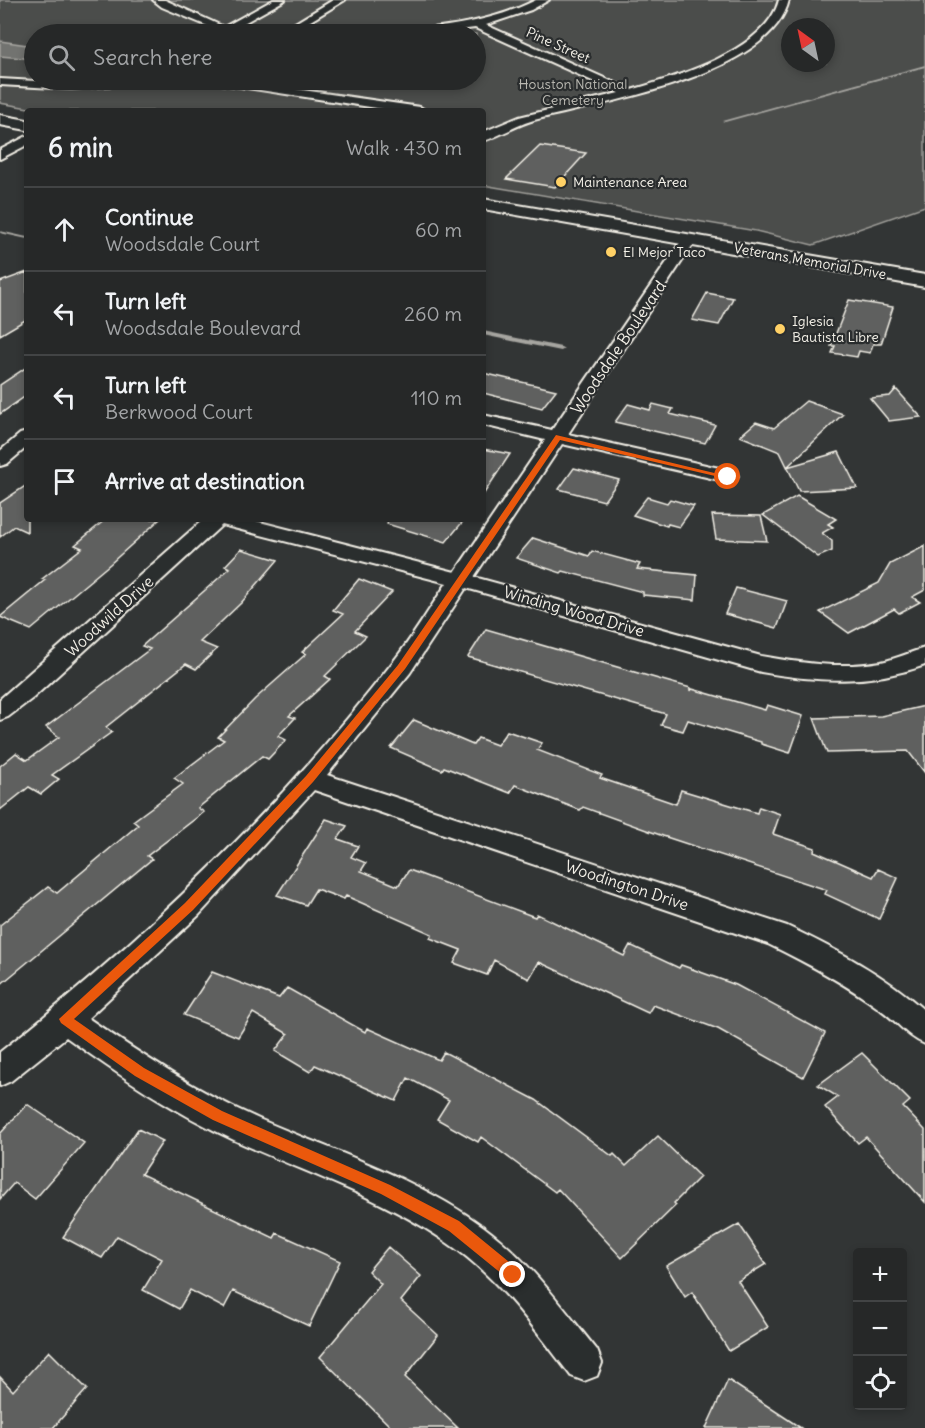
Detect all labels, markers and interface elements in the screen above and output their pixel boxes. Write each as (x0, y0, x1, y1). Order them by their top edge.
north arrow (781, 18, 835, 72)
street label: Pine Street (523, 23, 593, 67)
search box (24, 24, 486, 90)
icon: search (45, 41, 78, 74)
text: Search here (93, 43, 212, 71)
park label: Houston National Cemetery (518, 75, 628, 109)
text: 6 min (48, 131, 113, 164)
text: Walk · 430 m (346, 135, 462, 160)
place label: Maintenance Area (573, 173, 687, 191)
marker: Maintenance Area (554, 175, 568, 189)
text: Continue (105, 203, 194, 231)
icon: ahead (48, 213, 81, 246)
text: 60 m (415, 217, 462, 242)
text: Woodsdale Court (105, 231, 260, 256)
street label: Veterans Memorial Drive (732, 239, 888, 283)
place label: El Mejor Taco (623, 243, 706, 261)
marker: El Mejor Taco (604, 245, 618, 259)
street label: Woodsdale Boulevard (566, 276, 670, 418)
text: Turn left (105, 287, 186, 315)
icon: left (48, 297, 81, 330)
text: 260 m (404, 301, 462, 326)
place label: Iglesia Bautista Libre (792, 312, 879, 346)
text: Woodsdale Boulevard (105, 315, 301, 340)
marker: Iglesia Bautista Libre (773, 322, 787, 336)
text: Turn left (105, 371, 186, 399)
icon: left (48, 381, 81, 414)
text: 110 m (411, 385, 462, 410)
text: Berkwood Court (105, 399, 253, 424)
route start (714, 463, 740, 489)
icon: arrive (48, 465, 81, 498)
text: Arrive at destination (105, 467, 305, 495)
street label: Woodwild Drive (61, 571, 157, 661)
street label: Winding Wood Drive (501, 581, 647, 641)
street label: Woodington Drive (563, 856, 691, 914)
map controls (853, 1248, 907, 1410)
button: + (853, 1248, 907, 1302)
route end (499, 1261, 525, 1287)
button: − (853, 1302, 907, 1356)
button: locate (853, 1356, 907, 1410)

